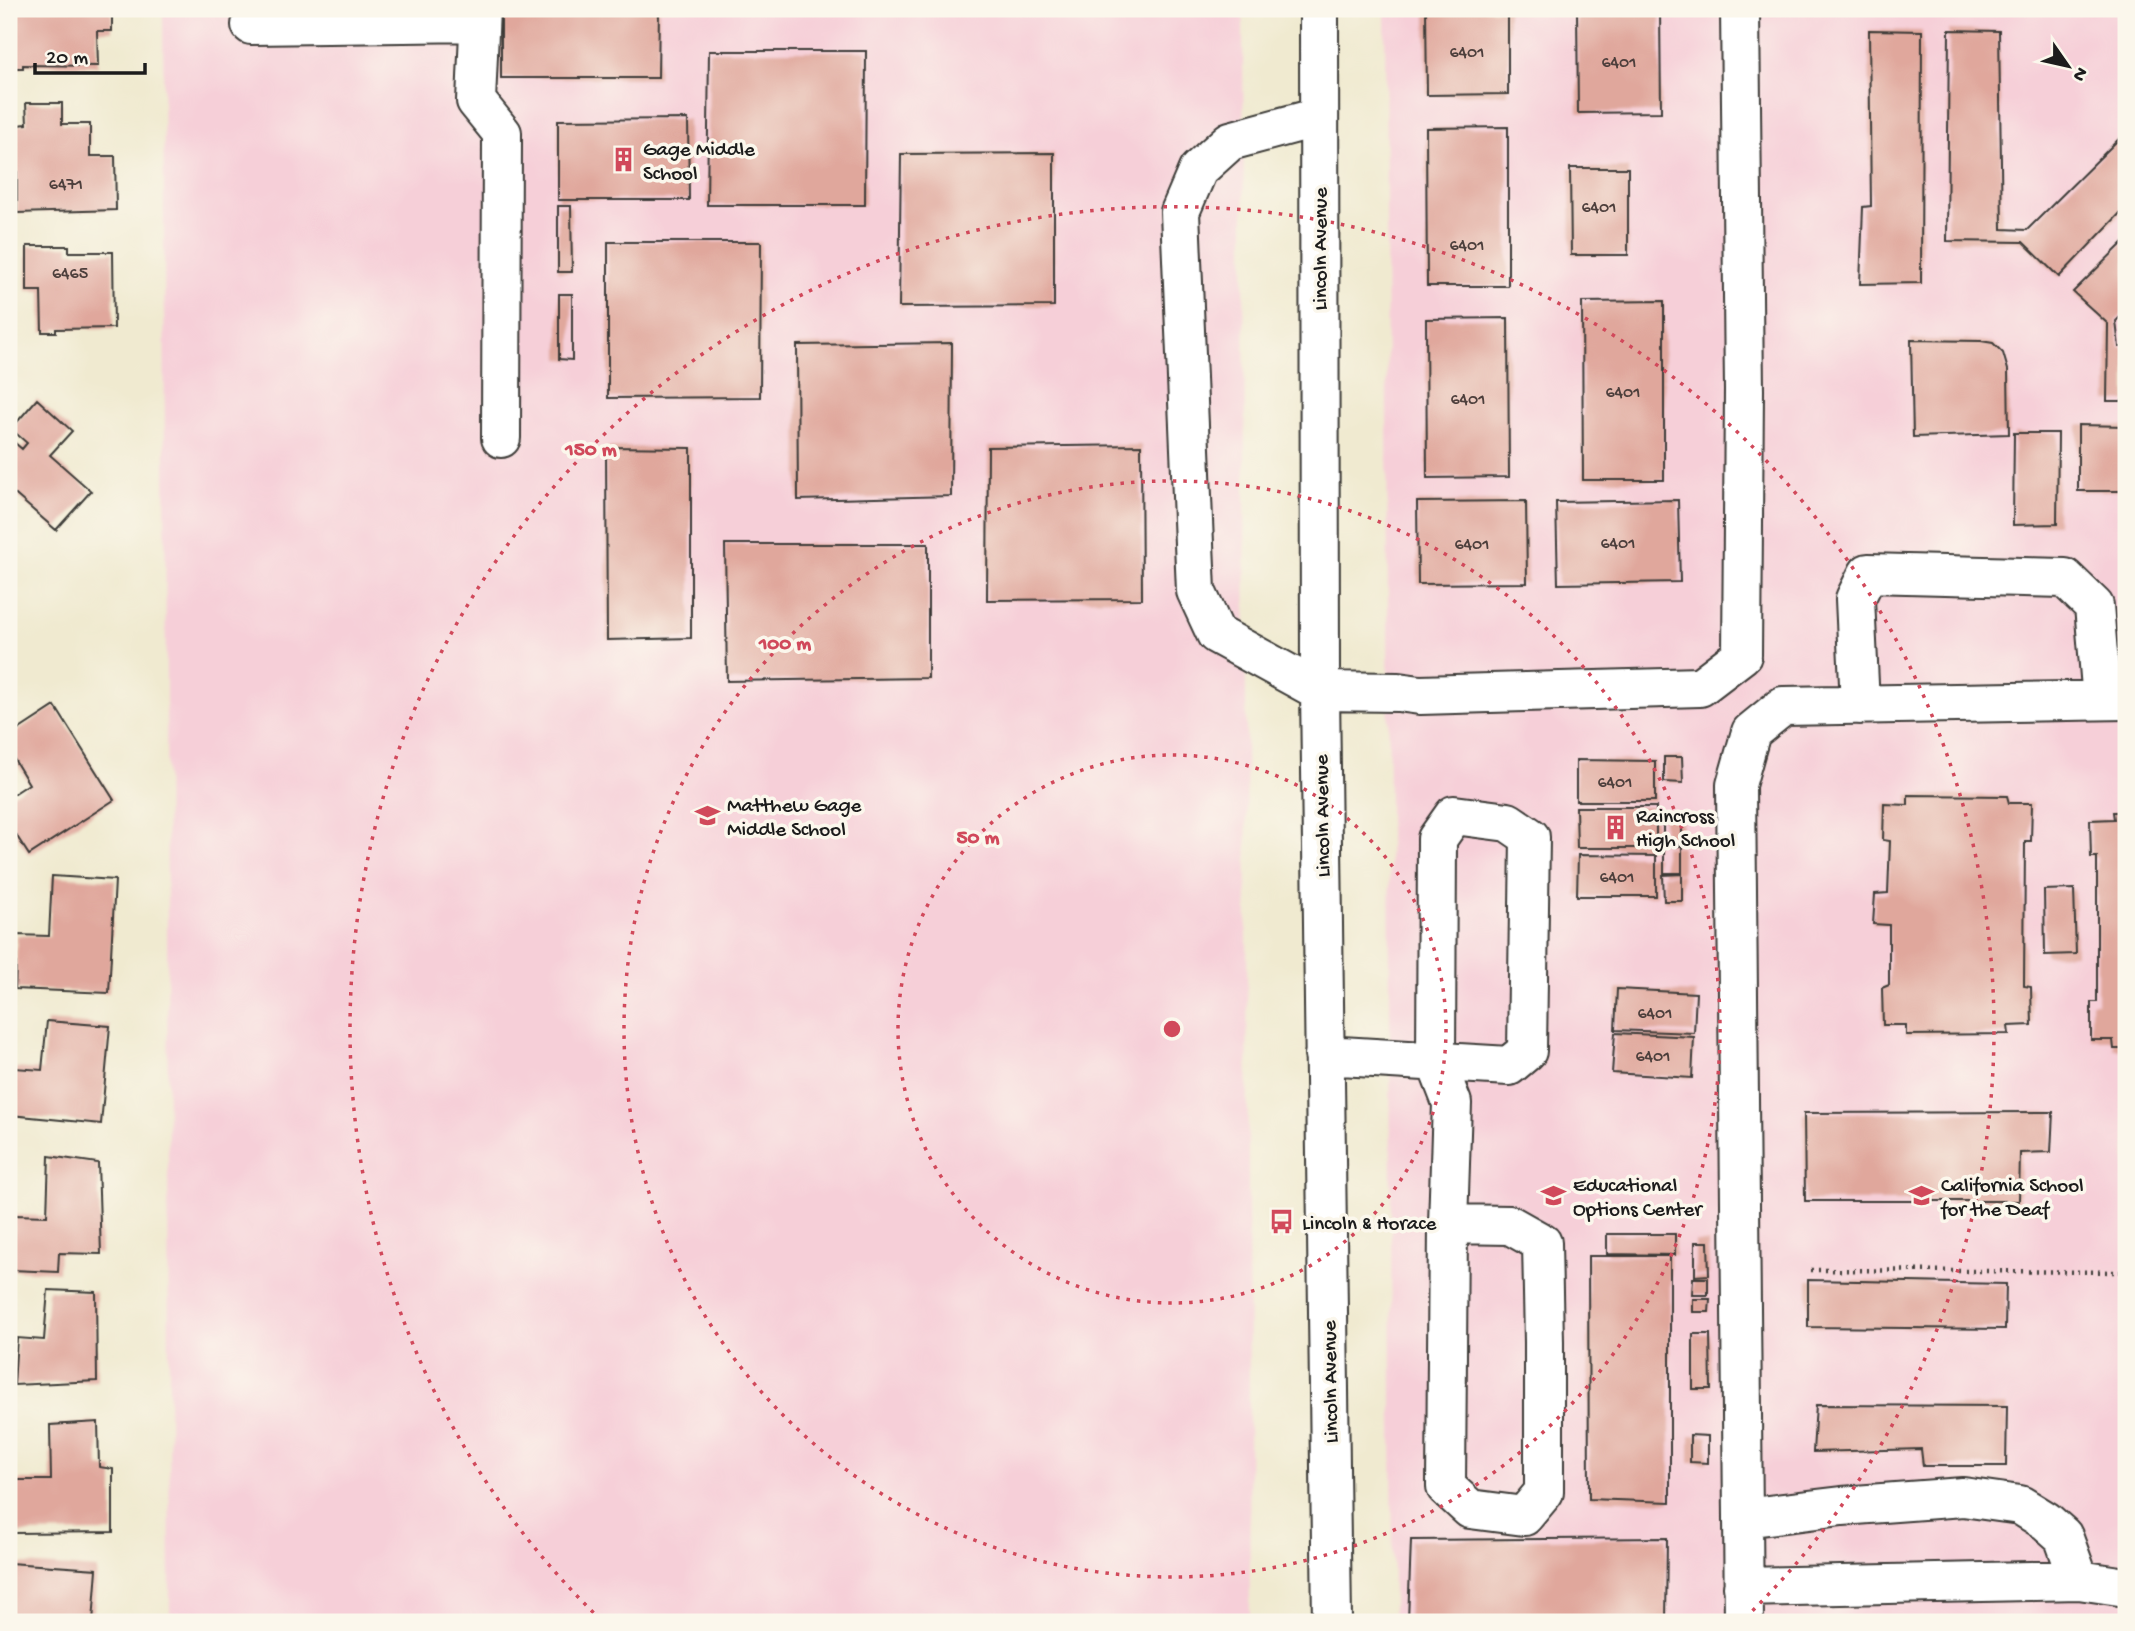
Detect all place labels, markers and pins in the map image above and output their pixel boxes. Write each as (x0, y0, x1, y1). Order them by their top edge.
place label: Gage Middle School (643, 139, 756, 188)
building icon: Gage Middle School (609, 146, 637, 174)
place label: Matthew Gage Middle School (727, 795, 863, 844)
school or university icon: Matthew Gage Middle School (693, 802, 721, 830)
place label: Raincross High School (1636, 806, 1735, 855)
building icon: Raincross High School (1602, 813, 1630, 841)
centre of rings (1160, 1017, 1184, 1041)
place label: Educational Options Center (1573, 1175, 1703, 1224)
place label: California School for the Deaf (1940, 1175, 2084, 1224)
school or university icon: Educational Options Center (1539, 1182, 1567, 1210)
school or university icon: California School for the Deaf (1907, 1182, 1935, 1210)
bus stop icon: Lincoln & Horace (1268, 1208, 1296, 1236)
place label: Lincoln & Horace (1302, 1213, 1438, 1238)

